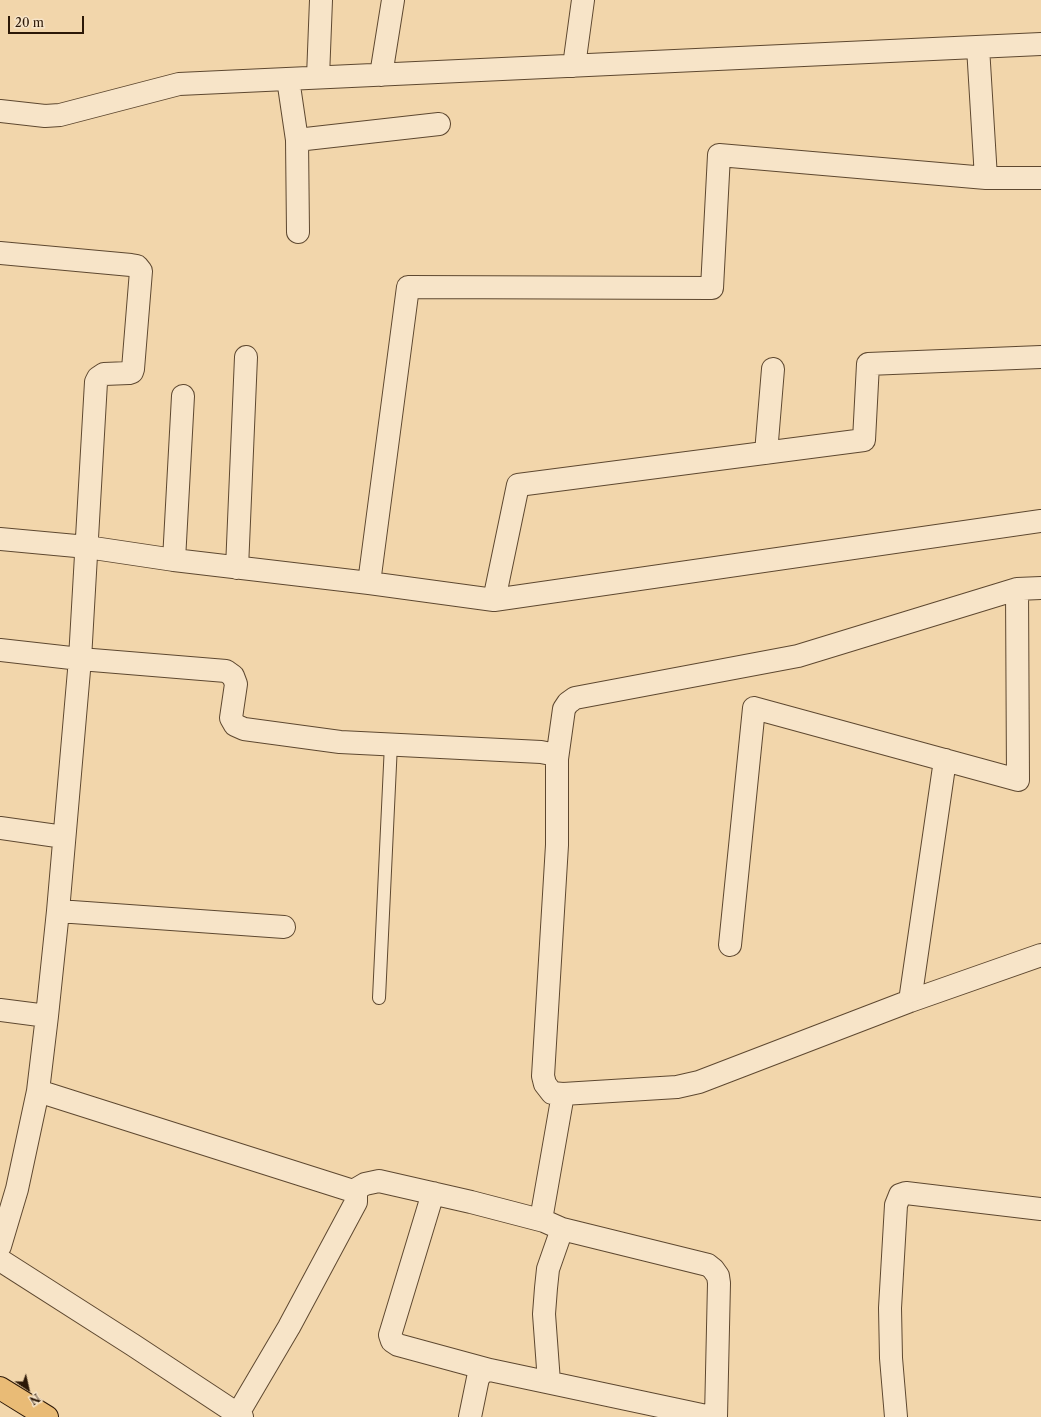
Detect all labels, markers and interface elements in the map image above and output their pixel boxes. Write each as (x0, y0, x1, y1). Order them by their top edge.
scale bar (10, 8, 86, 34)
text: 20 m (15, 15, 44, 30)
north arrow (8, 1369, 48, 1409)
text: N (27, 1390, 43, 1407)

